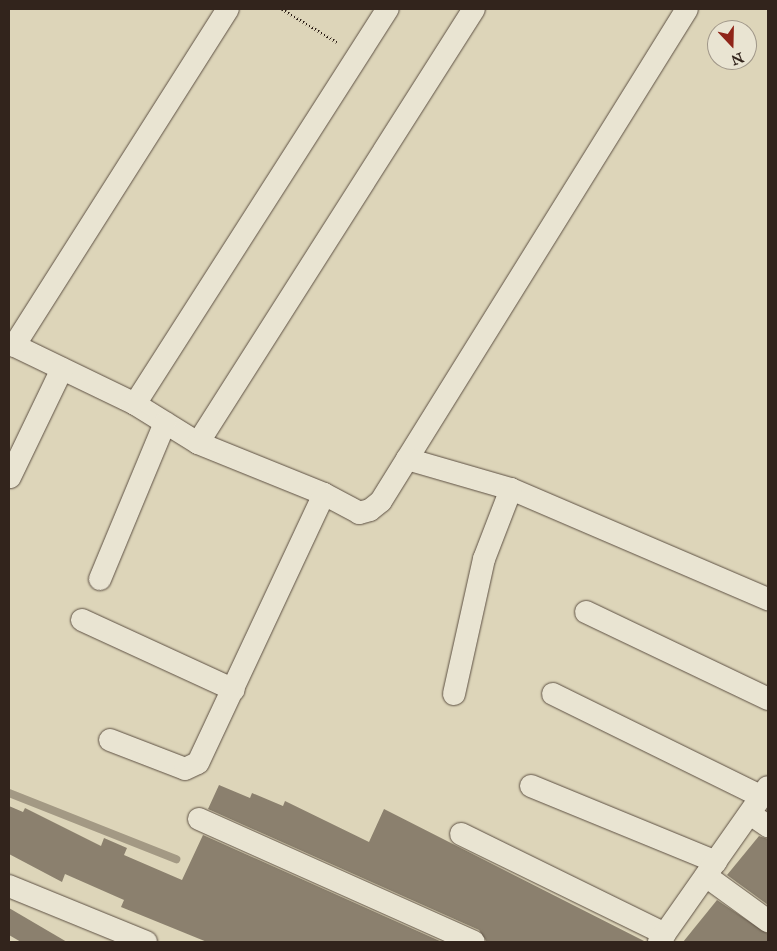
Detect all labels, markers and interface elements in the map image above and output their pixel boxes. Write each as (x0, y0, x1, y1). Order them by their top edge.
north arrow (707, 20, 757, 70)
text: N (729, 48, 746, 69)

